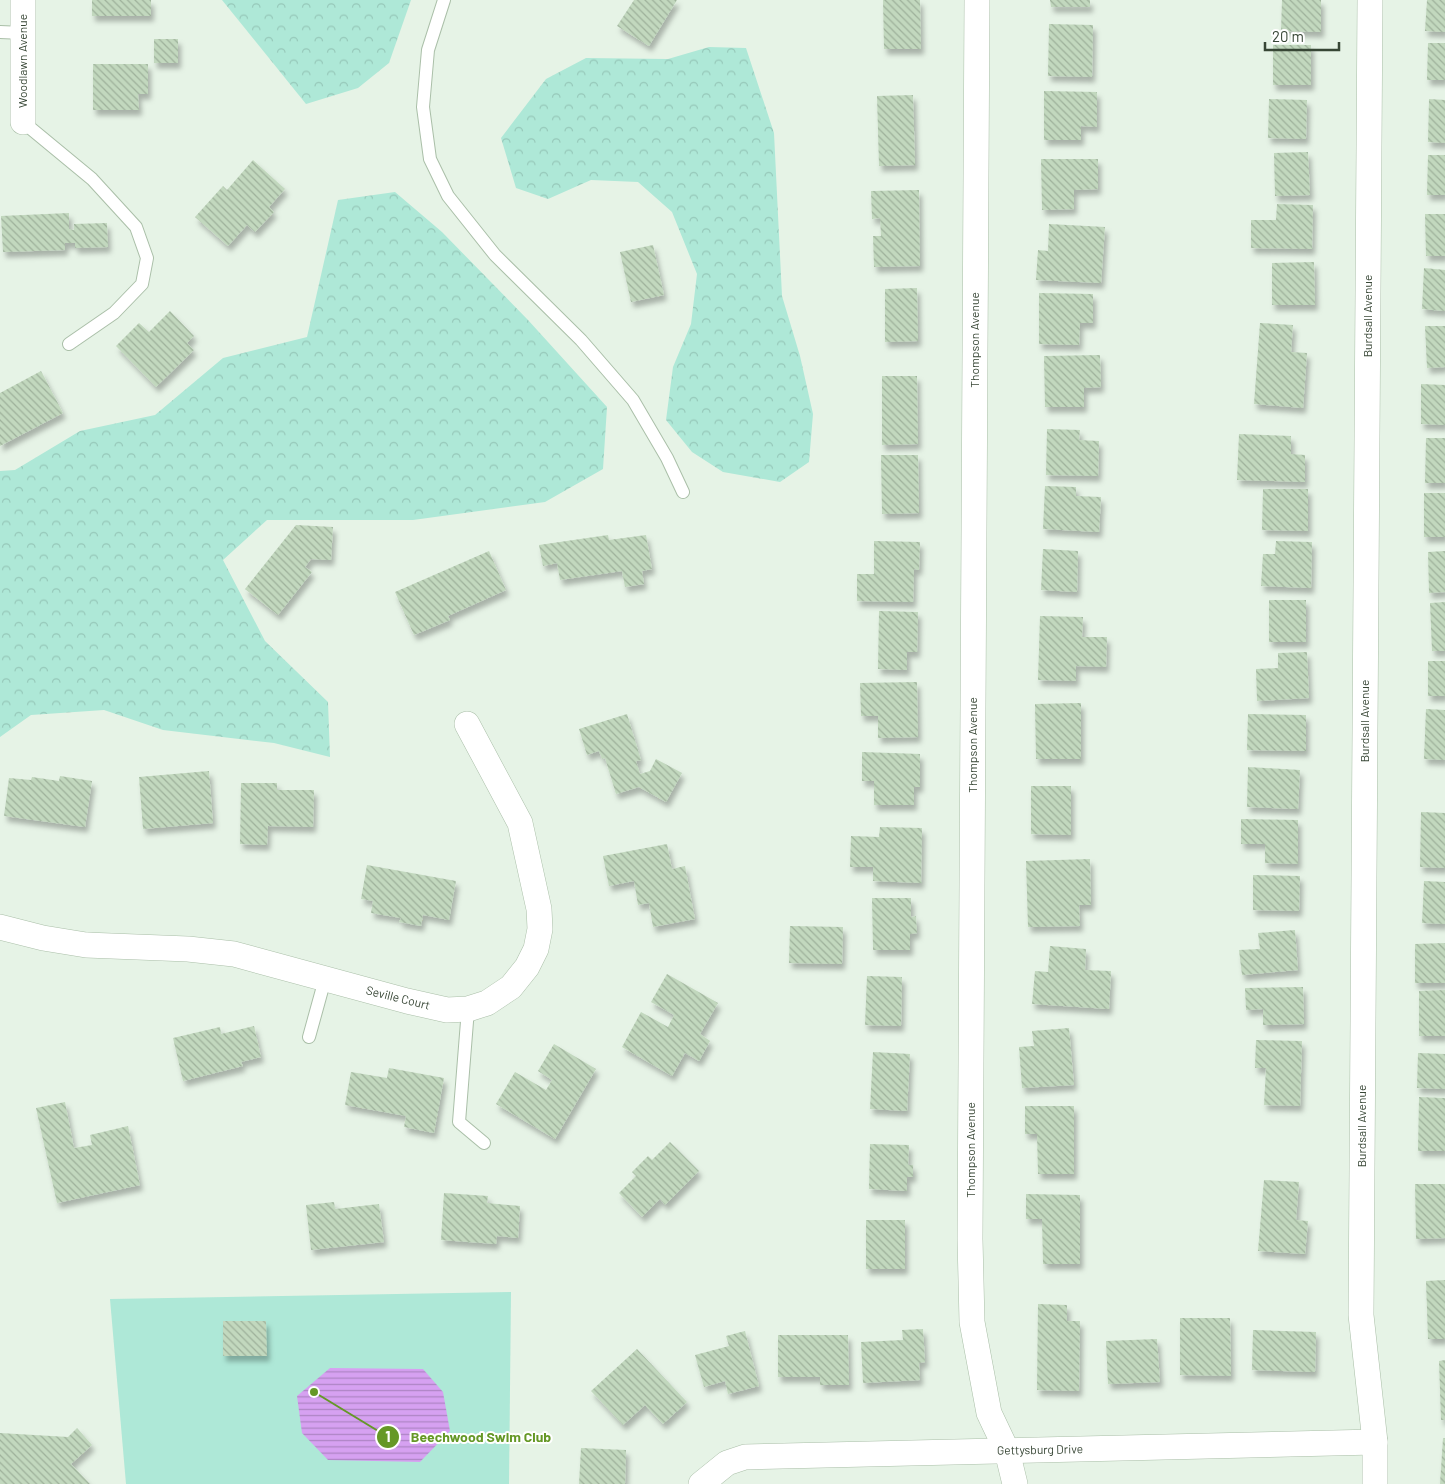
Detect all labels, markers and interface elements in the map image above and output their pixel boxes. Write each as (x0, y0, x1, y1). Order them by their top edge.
street label: Woodlawn Avenue (15, 14, 29, 108)
scale bar (1265, 20, 1339, 52)
text: 20 m (1272, 27, 1304, 45)
street label: Burdsall Avenue (1360, 275, 1374, 357)
street label: Thompson Avenue (967, 292, 981, 388)
street label: Burdsall Avenue (1357, 680, 1371, 762)
street label: Thompson Avenue (965, 697, 979, 793)
street label: Seville Court (365, 982, 432, 1012)
street label: Burdsall Avenue (1354, 1085, 1368, 1167)
street label: Thompson Avenue (963, 1102, 977, 1198)
callout: Beechwood Swim Club (375, 1422, 561, 1451)
text: 1 (385, 1427, 391, 1445)
text: Beechwood Swim Club (411, 1428, 551, 1445)
street label: Gettysburg Drive (997, 1441, 1083, 1457)

